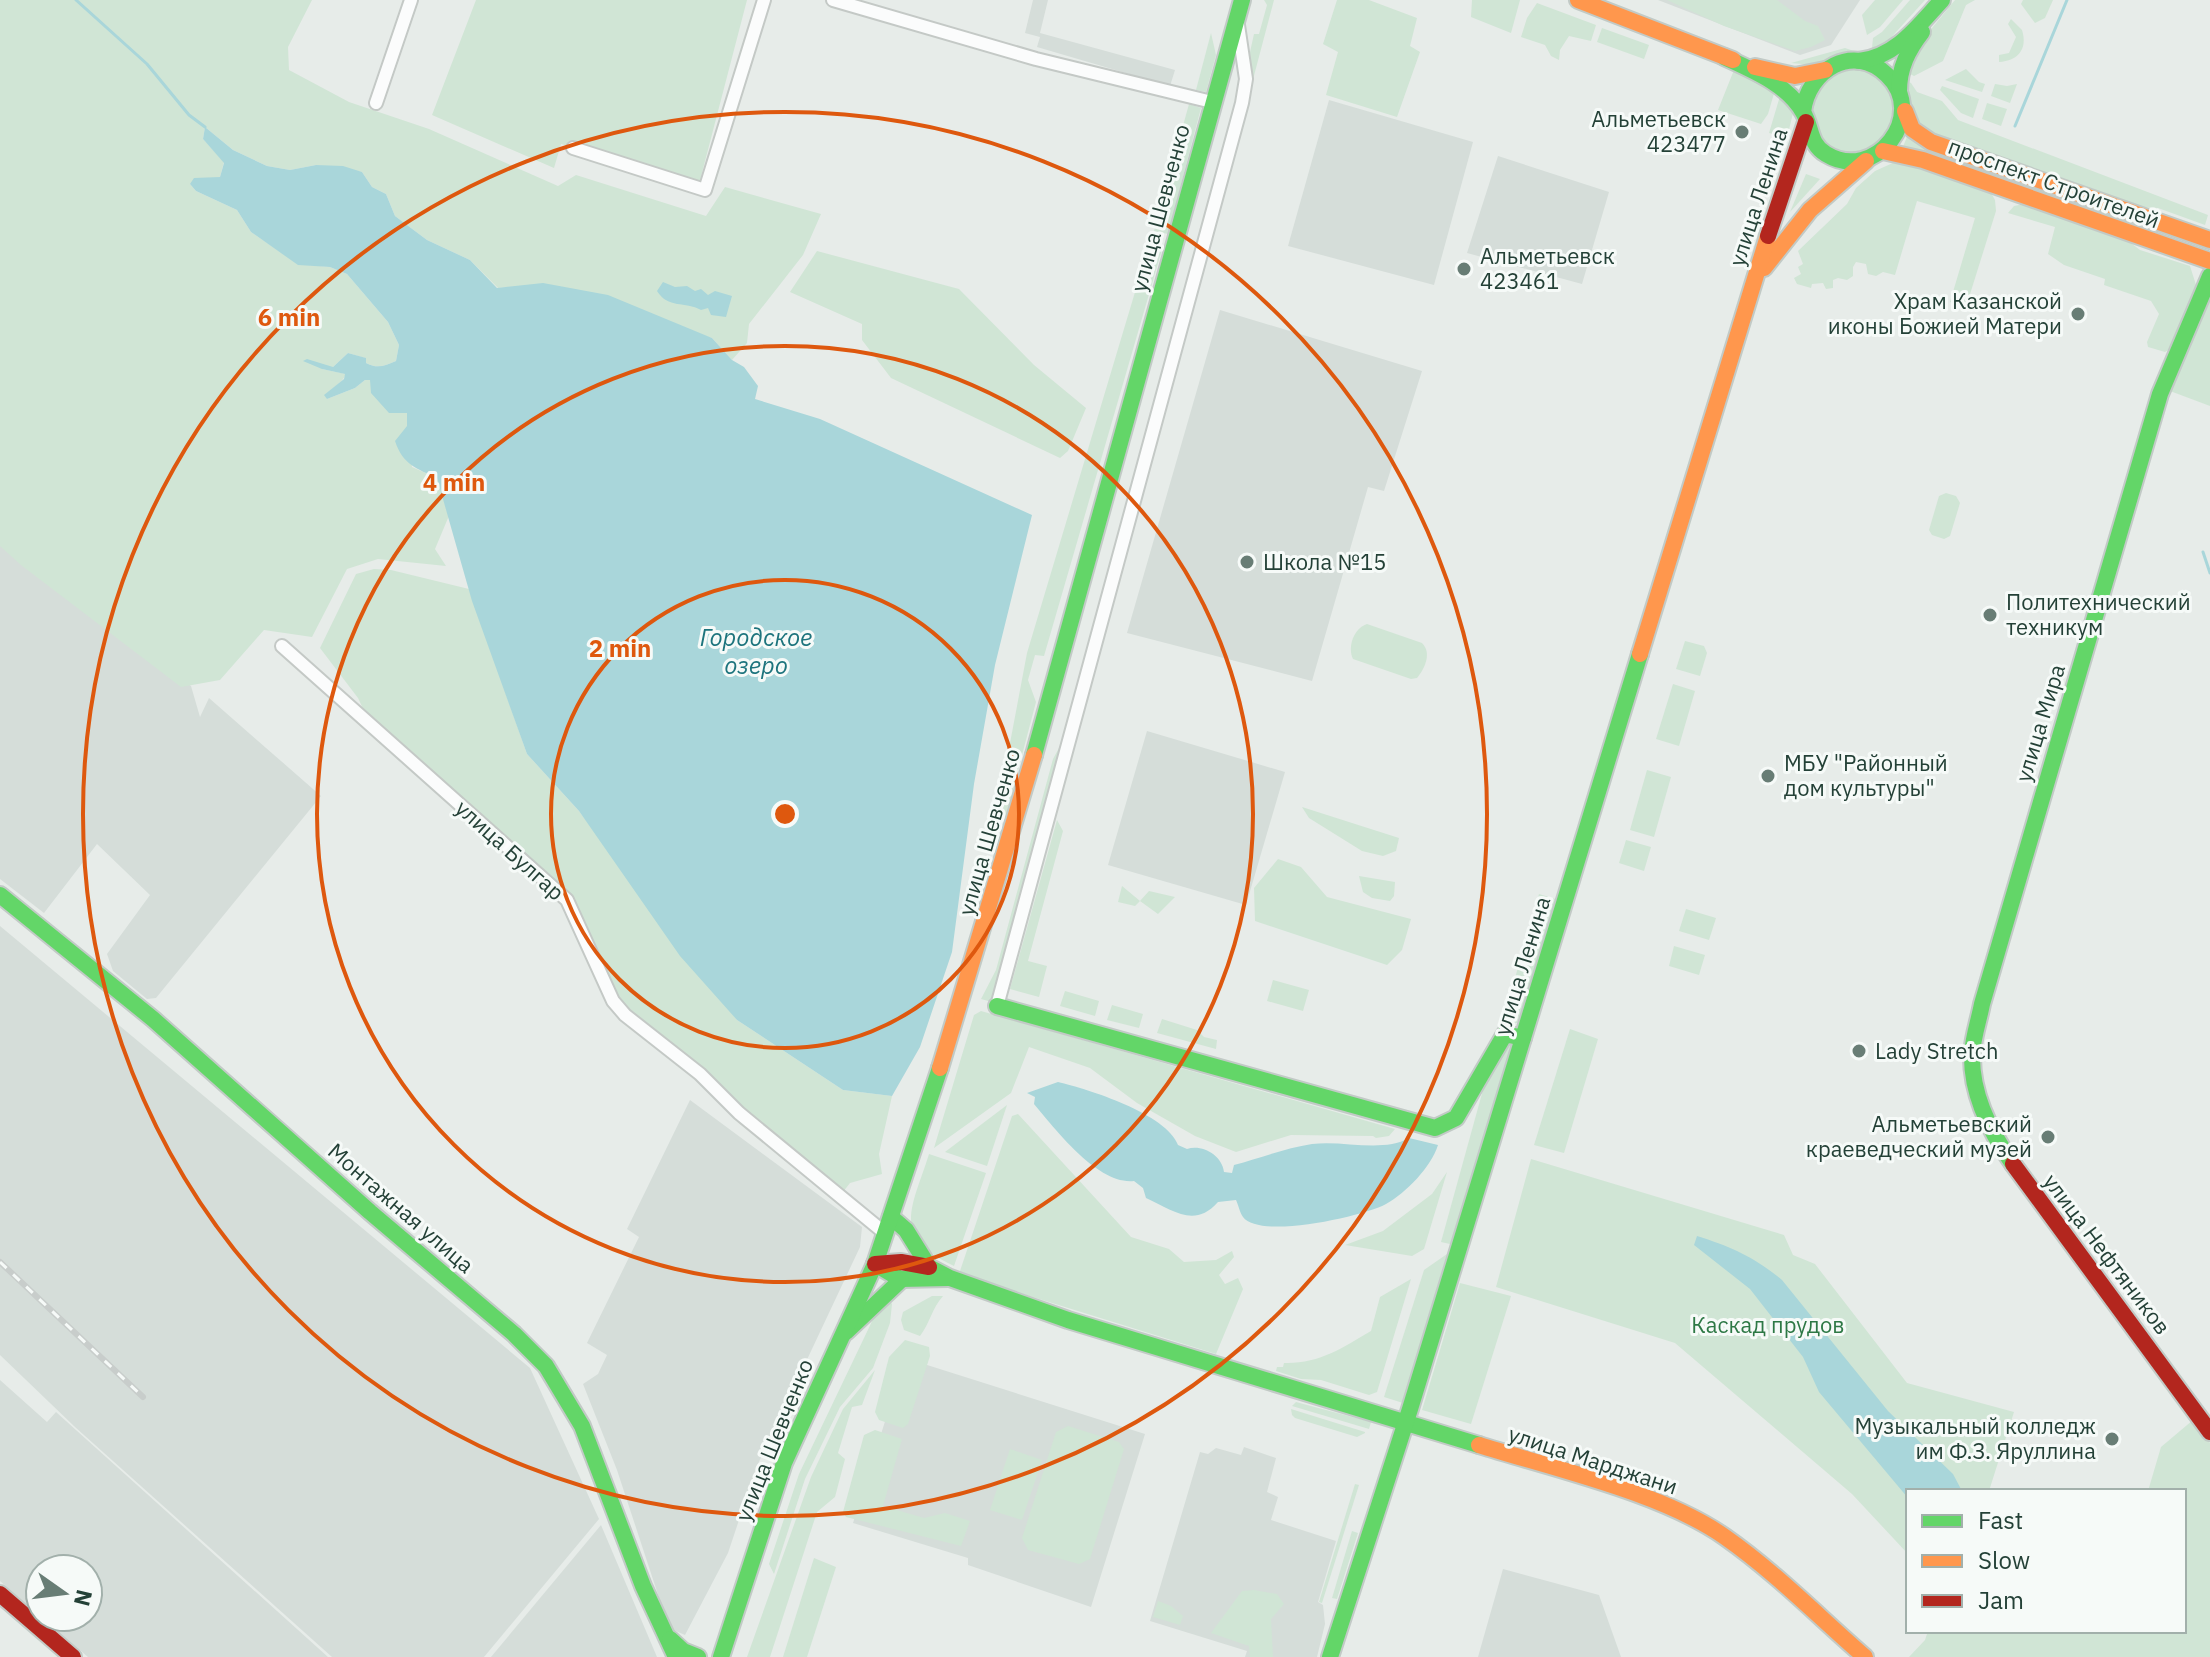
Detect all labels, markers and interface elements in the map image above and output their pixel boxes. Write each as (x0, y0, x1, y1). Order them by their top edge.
place label: Альметьевск 423477 (1591, 104, 1726, 158)
street label: улица Шевченко (1123, 121, 1196, 295)
marker: Альметьевск 423477 (1733, 123, 1751, 141)
street label: улица Ленина (1722, 124, 1794, 270)
street label: проспект Строителей (1945, 131, 2164, 234)
place label: Альметьевск 423461 (1480, 241, 1615, 295)
marker: Альметьевск 423461 (1455, 260, 1473, 278)
place label: Храм Казанской иконы Божией Матери (1828, 286, 2062, 340)
text: 6 min (258, 301, 320, 333)
marker: Храм Казанской иконы Божией Матери (2069, 305, 2087, 323)
text: 4 min (423, 466, 485, 498)
place label: Школа №15 (1263, 547, 1386, 576)
marker: Школа №15 (1238, 553, 1256, 571)
place label: Политехнический техникум (2006, 587, 2191, 641)
marker: Политехнический техникум (1981, 606, 1999, 624)
water label: Городское озеро (700, 621, 812, 681)
text: 2 min (589, 632, 651, 664)
street label: улица Мира (2008, 660, 2071, 785)
street label: улица Шевченко (951, 745, 1026, 919)
place label: МБУ "Районный дом культуры" (1784, 748, 1948, 802)
marker: МБУ "Районный дом культуры" (1759, 767, 1777, 785)
street label: улица Булгар (450, 793, 571, 906)
centre of rings (771, 800, 799, 828)
street label: улица Ленина (1487, 893, 1556, 1039)
place label: Lady Stretch (1875, 1036, 1998, 1065)
marker: Lady Stretch (1850, 1042, 1868, 1060)
place label: Альметьевский краеведческий музей (1806, 1109, 2032, 1163)
marker: Альметьевский краеведческий музей (2039, 1128, 2057, 1146)
street label: Монтажная улица (322, 1136, 481, 1279)
street label: улица Нефтяников (2037, 1167, 2177, 1340)
park label: Каскад прудов (1691, 1310, 1845, 1339)
street label: улица Шевченко (728, 1354, 819, 1525)
place label: Музыкальный колледж им Ф.З. Яруллина (1855, 1411, 2096, 1465)
street label: улица Марджани (1505, 1419, 1681, 1500)
marker: Музыкальный колледж им Ф.З. Яруллина (2103, 1430, 2121, 1448)
legend (1906, 1489, 2186, 1633)
text: Fast (1978, 1504, 2023, 1536)
text: Slow (1978, 1544, 2030, 1576)
north arrow (24, 1553, 104, 1633)
text: Jam (1978, 1584, 2024, 1616)
text: N (68, 1587, 100, 1609)

